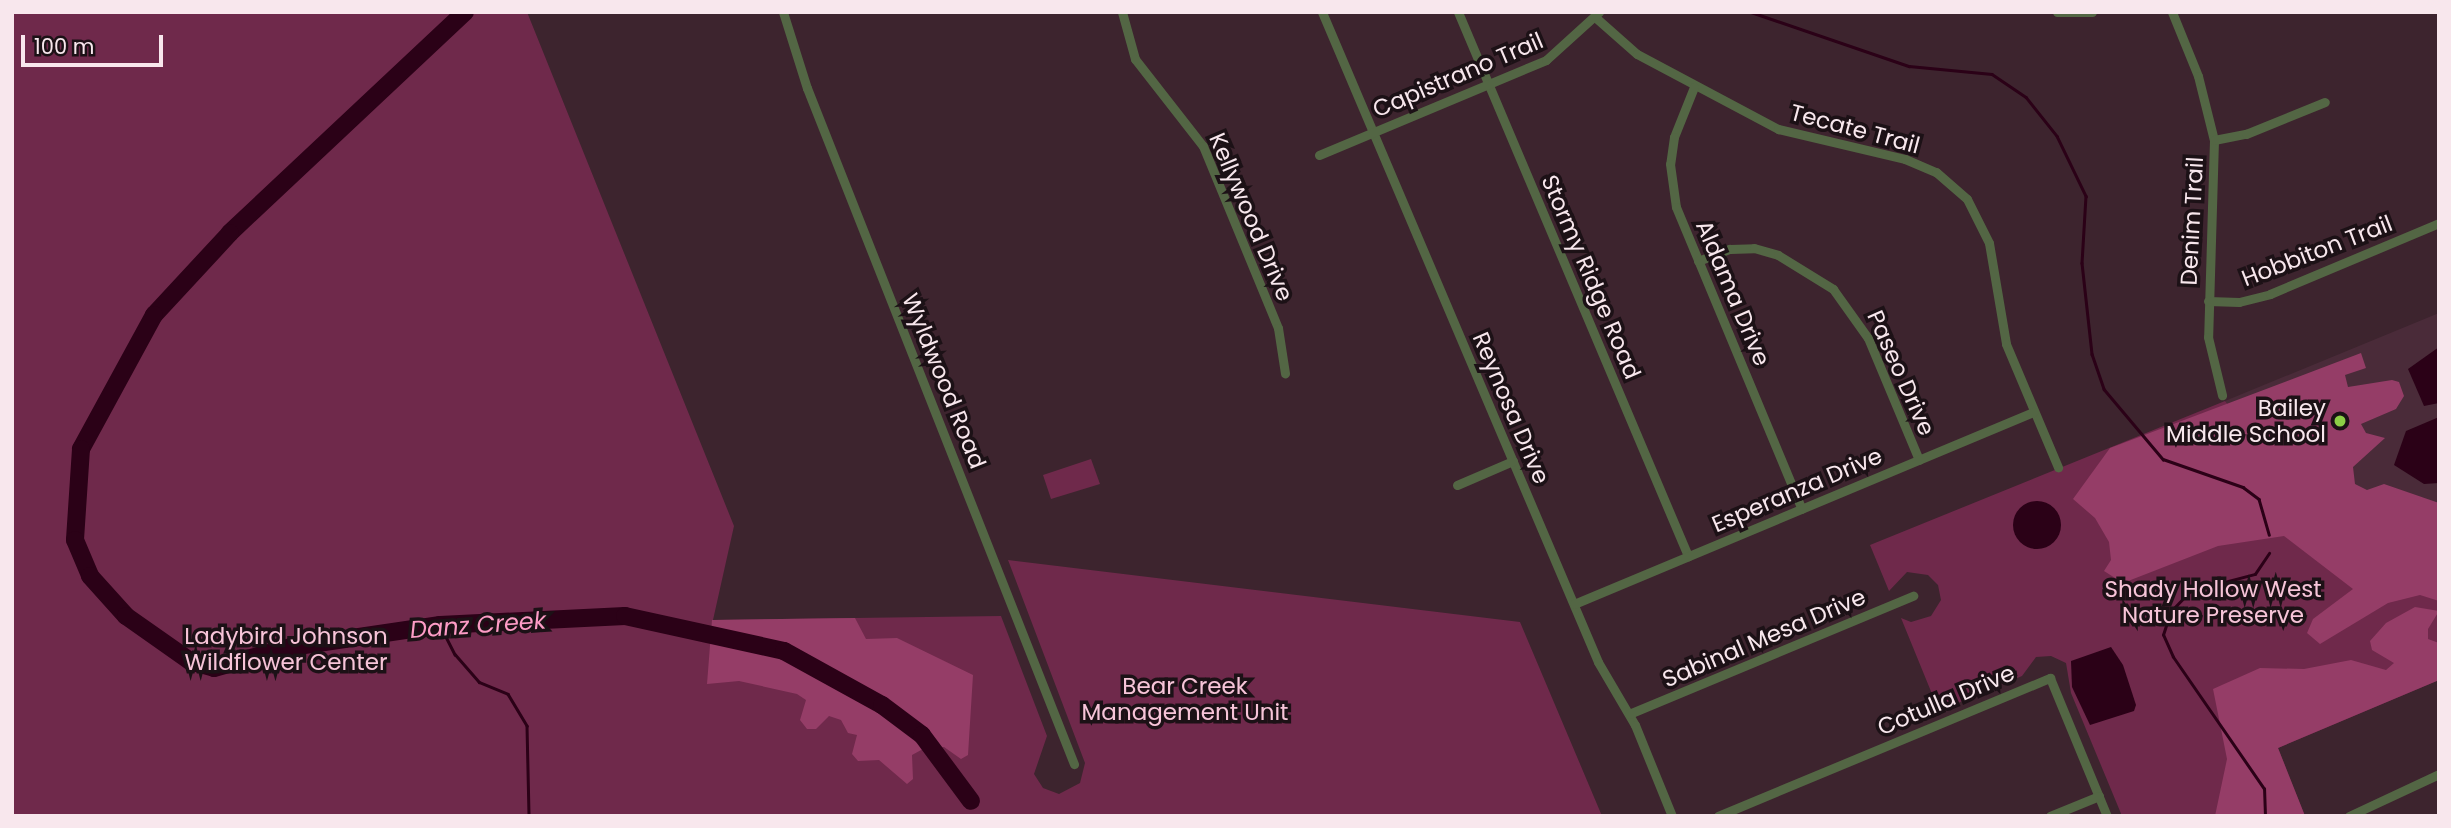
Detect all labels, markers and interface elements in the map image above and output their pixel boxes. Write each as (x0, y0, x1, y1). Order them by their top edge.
scale bar (24, 21, 166, 65)
street label: Capistrano Trail (1369, 27, 1547, 123)
text: 100 m (34, 32, 94, 61)
street label: Tecate Trail (1787, 98, 1923, 160)
street label: Kellywood Drive (1203, 129, 1299, 305)
street label: Denim Trail (2175, 156, 2209, 286)
street label: Stormy Ridge Road (1536, 171, 1646, 383)
street label: Hobbiton Trail (2238, 210, 2396, 292)
street label: Aldama Drive (1690, 216, 1776, 370)
street label: Wyldwood Road (896, 289, 992, 473)
street label: Paseo Drive (1861, 306, 1941, 440)
street label: Reynosa Drive (1467, 328, 1555, 488)
place label: Bailey Middle School (2166, 394, 2326, 448)
marker: Bailey Middle School (2332, 413, 2348, 429)
street label: Esperanza Drive (1708, 442, 1886, 538)
park label: Shady Hollow West Nature Preserve (2104, 575, 2322, 629)
street label: Sabinal Mesa Drive (1658, 583, 1870, 693)
water label: Danz Creek (409, 606, 547, 644)
park label: Ladybird Johnson Wildflower Center (184, 622, 388, 676)
street label: Cotulla Drive (1873, 659, 2019, 741)
park label: Bear Creek Management Unit (1082, 672, 1288, 726)

